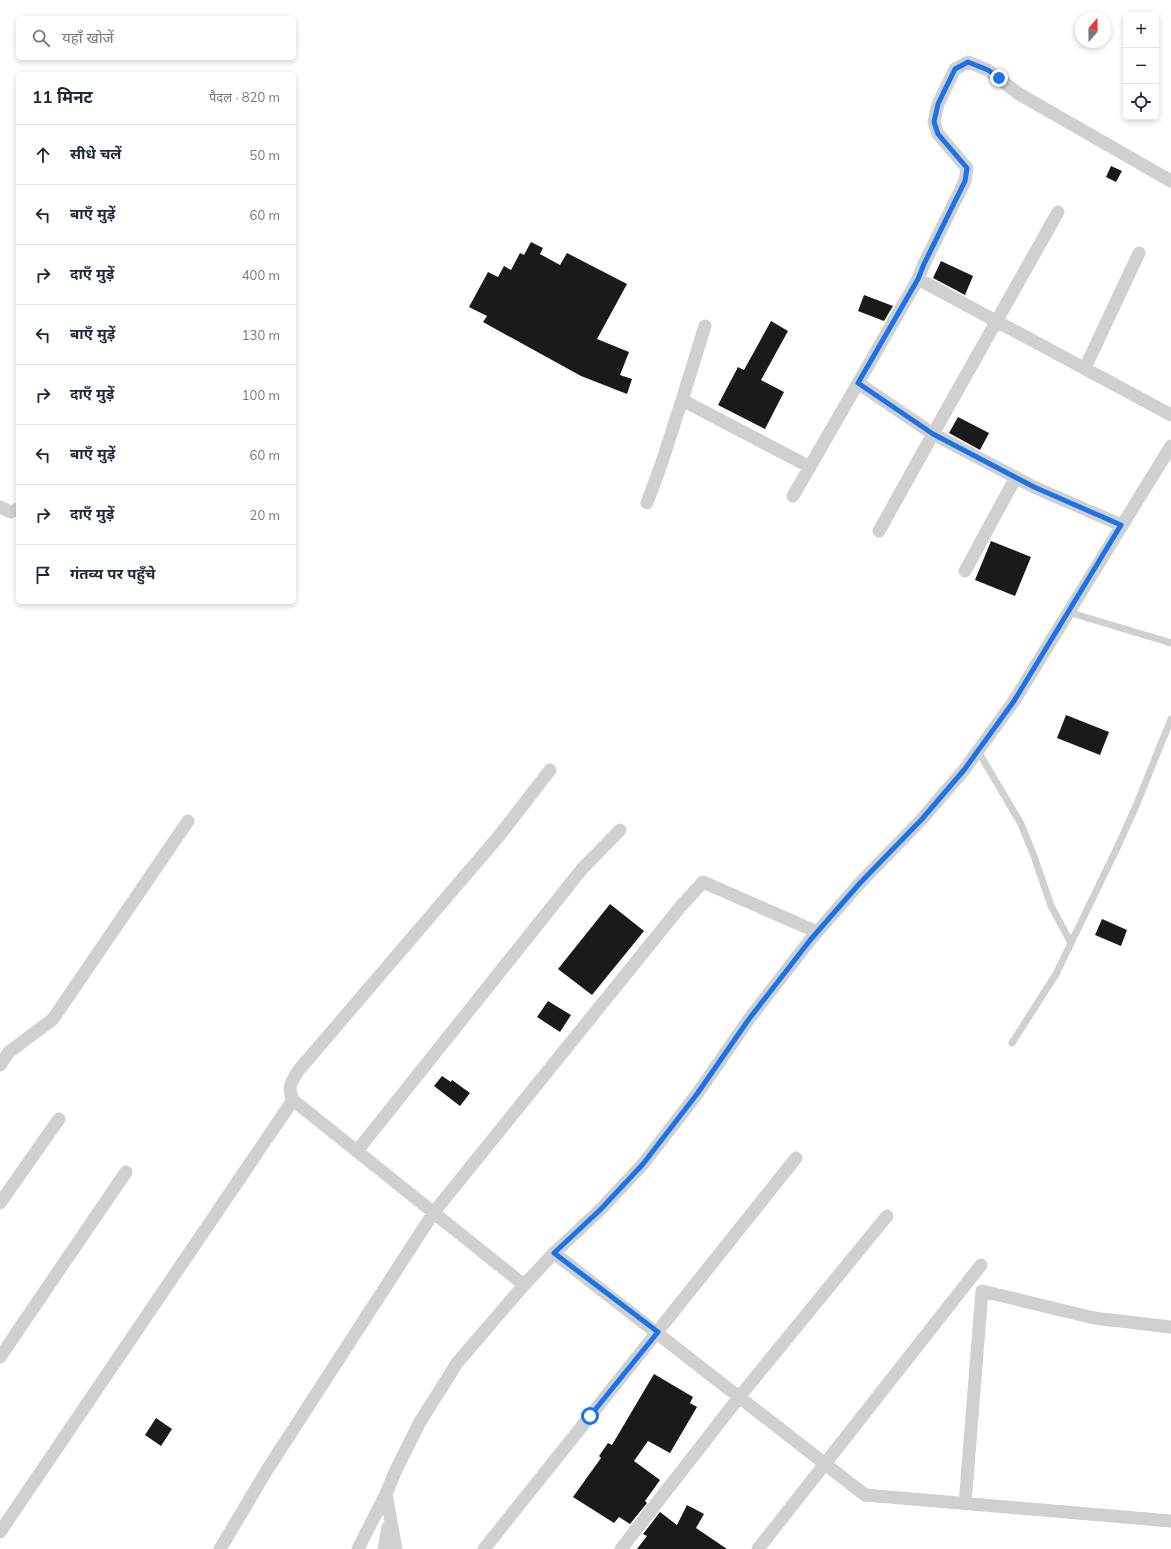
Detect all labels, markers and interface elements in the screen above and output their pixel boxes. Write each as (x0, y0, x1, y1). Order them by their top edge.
north arrow (1075, 12, 1111, 48)
map controls (1123, 12, 1159, 120)
button: + (1123, 12, 1159, 48)
search box (16, 16, 296, 60)
icon: search (30, 27, 52, 49)
text: यहाँ खोजें (62, 28, 114, 47)
button: − (1123, 48, 1159, 84)
route end (990, 69, 1008, 87)
button: locate (1123, 84, 1159, 120)
text: 11 मिनट (32, 86, 93, 107)
text: पैदल · 820 m (209, 89, 280, 105)
icon: ahead (32, 144, 54, 166)
text: सीधे चलें (70, 144, 121, 163)
text: 50 m (250, 147, 280, 163)
icon: left (32, 204, 54, 226)
text: बाएँ मुड़ें (70, 204, 115, 223)
text: 60 m (250, 207, 280, 223)
icon: right (32, 264, 54, 286)
text: दाएँ मुड़ें (70, 264, 114, 283)
text: 400 m (242, 267, 280, 283)
icon: left (32, 324, 54, 346)
text: बाएँ मुड़ें (70, 324, 115, 343)
text: 130 m (242, 327, 280, 343)
icon: right (32, 384, 54, 406)
text: दाएँ मुड़ें (70, 384, 114, 403)
text: 100 m (242, 387, 280, 403)
icon: left (32, 444, 54, 466)
text: बाएँ मुड़ें (70, 444, 115, 463)
text: 60 m (250, 447, 280, 463)
icon: right (32, 504, 54, 526)
text: दाएँ मुड़ें (70, 504, 114, 523)
text: 20 m (250, 507, 280, 523)
icon: arrive (32, 564, 54, 586)
text: गंतव्य पर पहुँचे (70, 564, 155, 583)
route start (581, 1407, 599, 1425)

